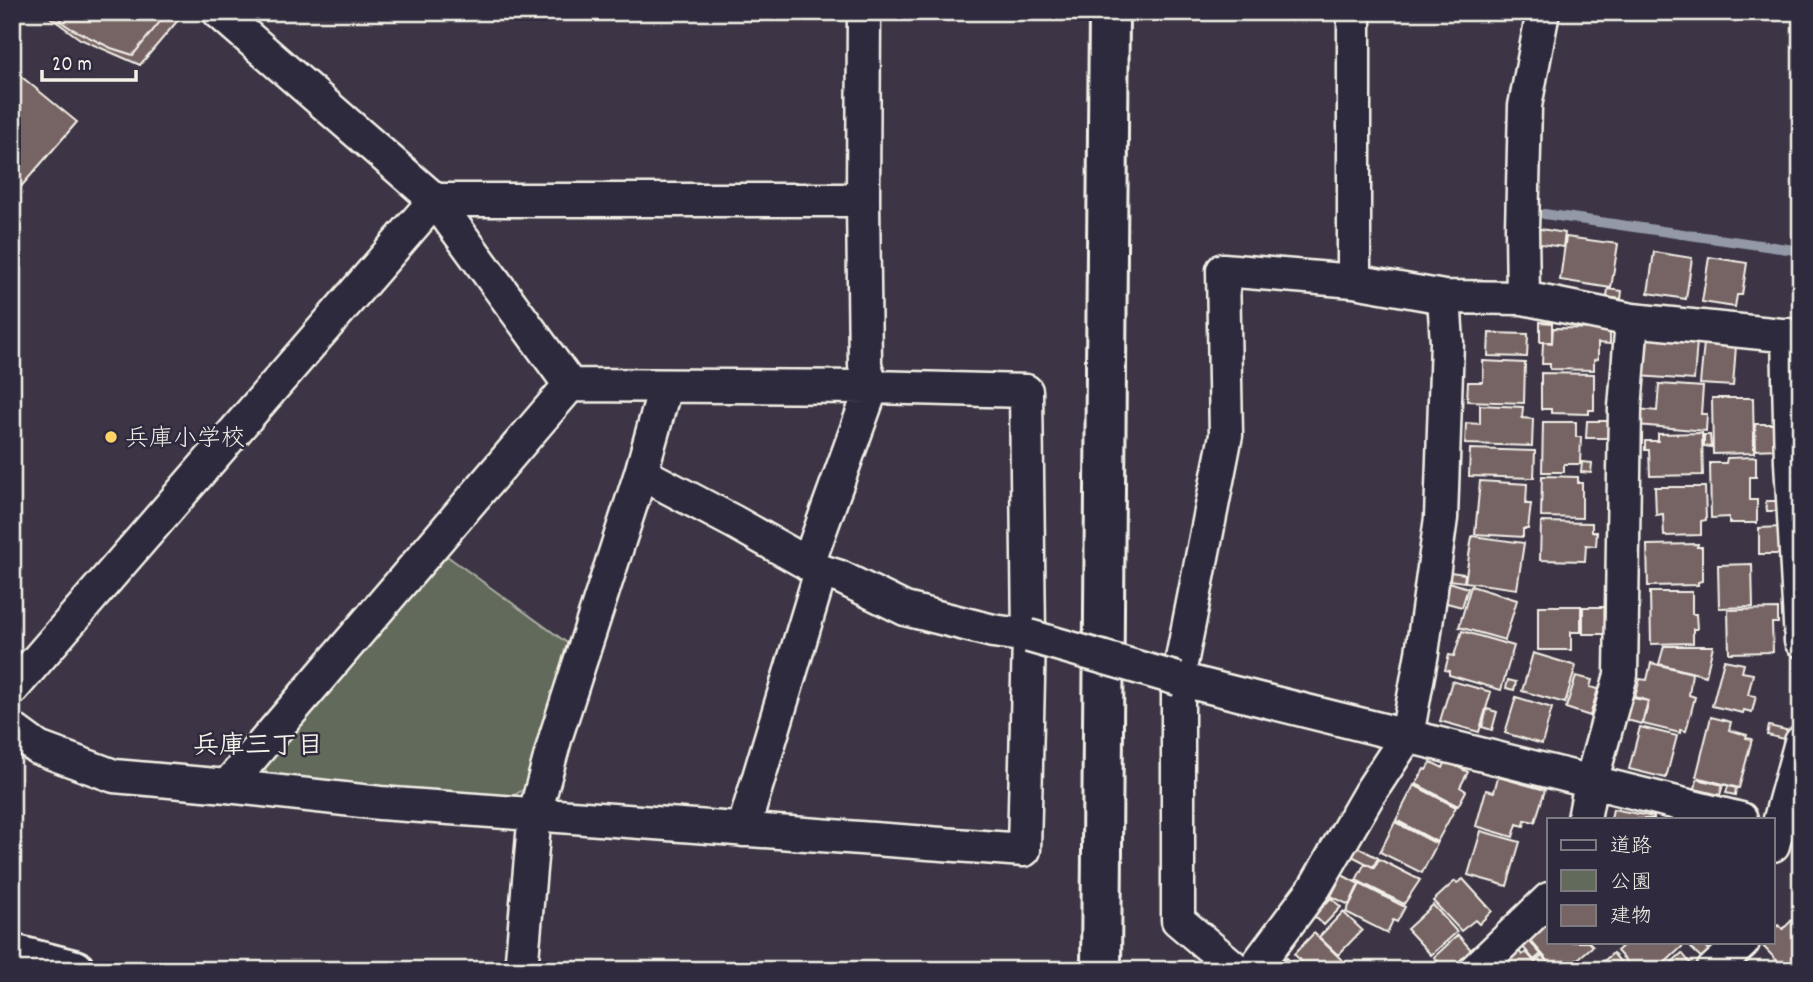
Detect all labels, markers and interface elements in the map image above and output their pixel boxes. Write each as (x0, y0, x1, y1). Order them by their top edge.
scale bar (42, 38, 136, 82)
text: 20 m (52, 51, 92, 81)
place label: 兵庫小学校 (125, 423, 245, 457)
marker: 兵庫小学校 (103, 429, 119, 445)
district label: 兵庫三丁目 (193, 729, 323, 766)
legend (1547, 818, 1774, 944)
text: 道路 (1610, 833, 1652, 863)
text: 公園 (1610, 869, 1652, 899)
text: 建物 (1610, 903, 1652, 933)

